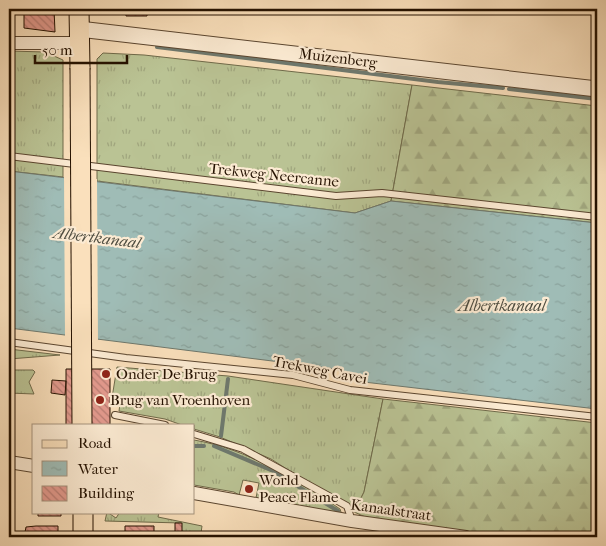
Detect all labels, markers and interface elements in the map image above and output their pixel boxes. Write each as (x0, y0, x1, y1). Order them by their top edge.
scale bar (35, 32, 128, 64)
text: 50 m (42, 41, 73, 59)
street label: Muizenberg (298, 44, 379, 72)
street label: Trekweg Neercanne (208, 159, 340, 191)
water label: Albertkanaal (51, 223, 143, 252)
water label: Albertkanaal (456, 296, 548, 315)
street label: Trekweg Cavei (271, 352, 369, 388)
place label: Onder De Brug (116, 365, 217, 383)
marker: Onder De Brug (100, 368, 112, 380)
place label: Brug van Vroenhoven (110, 391, 250, 409)
marker: Brug van Vroenhoven (94, 394, 106, 406)
legend (32, 424, 195, 514)
text: Road (78, 434, 112, 452)
text: Water (77, 460, 118, 478)
place label: World Peace Flame (258, 471, 339, 506)
marker: World Peace Flame (243, 483, 255, 495)
text: Building (78, 484, 135, 502)
street label: Kanaalstraat (350, 495, 433, 525)

